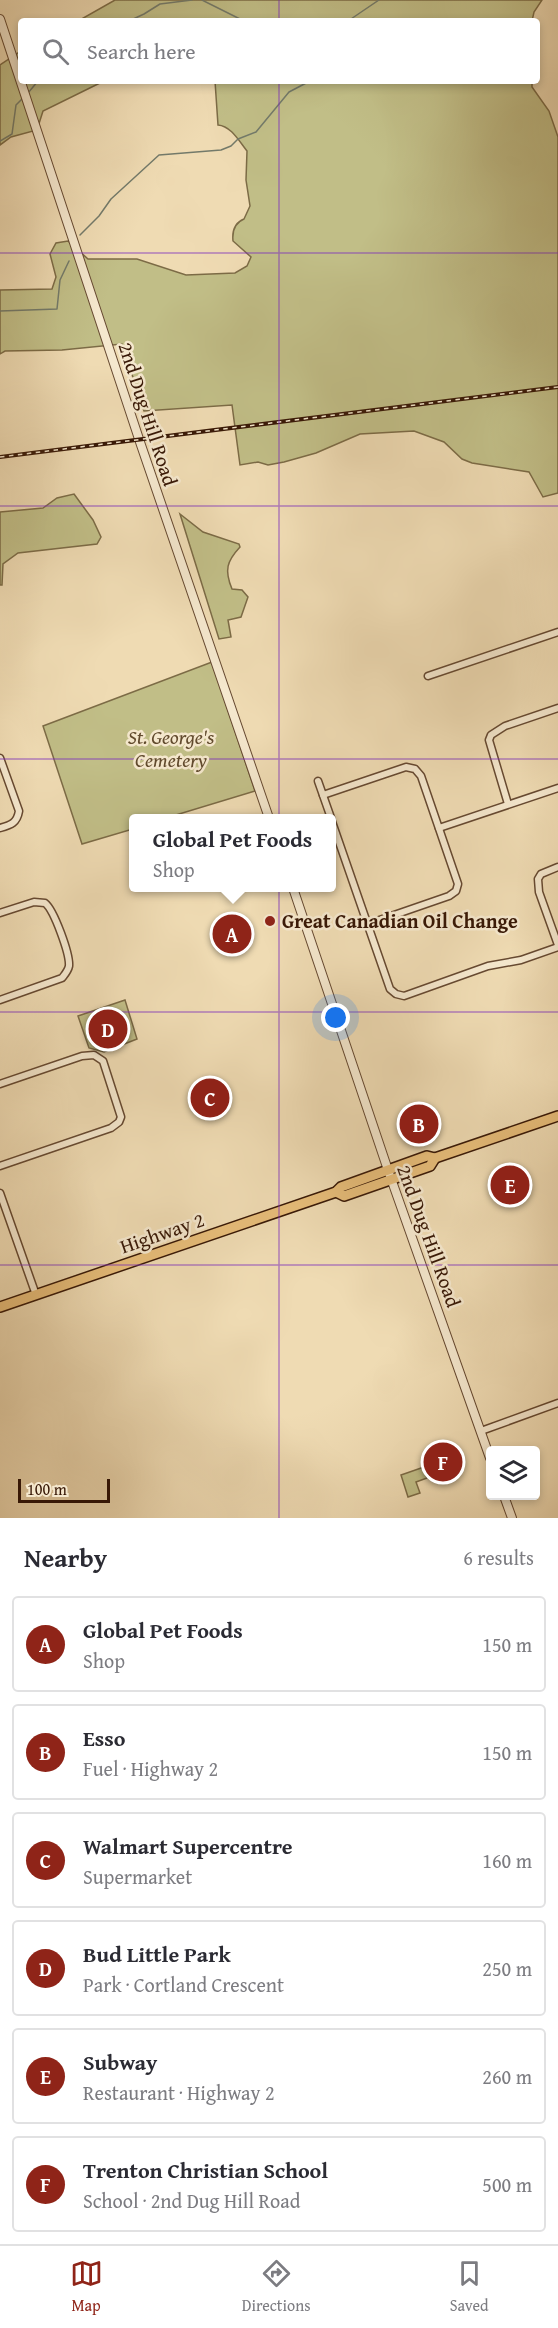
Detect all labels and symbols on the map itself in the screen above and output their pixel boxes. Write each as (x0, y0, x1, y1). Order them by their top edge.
street label: 2nd Dug Hill Road (112, 338, 185, 490)
park label: St. George's Cemetery (128, 722, 215, 774)
place label: Great Canadian Oil Change (282, 906, 518, 935)
pin: A (212, 912, 252, 956)
marker: Great Canadian Oil Change (263, 914, 277, 928)
your location (321, 1003, 350, 1032)
pin: D (88, 1006, 128, 1052)
pin: C (190, 1076, 230, 1120)
pin: B (400, 1102, 438, 1146)
street label: 2nd Dug Hill Road (390, 1161, 469, 1311)
pin: E (490, 1162, 530, 1208)
street label: Highway 2 (116, 1205, 208, 1260)
pin: F (424, 1440, 462, 1484)
scale bar (18, 1476, 110, 1504)

